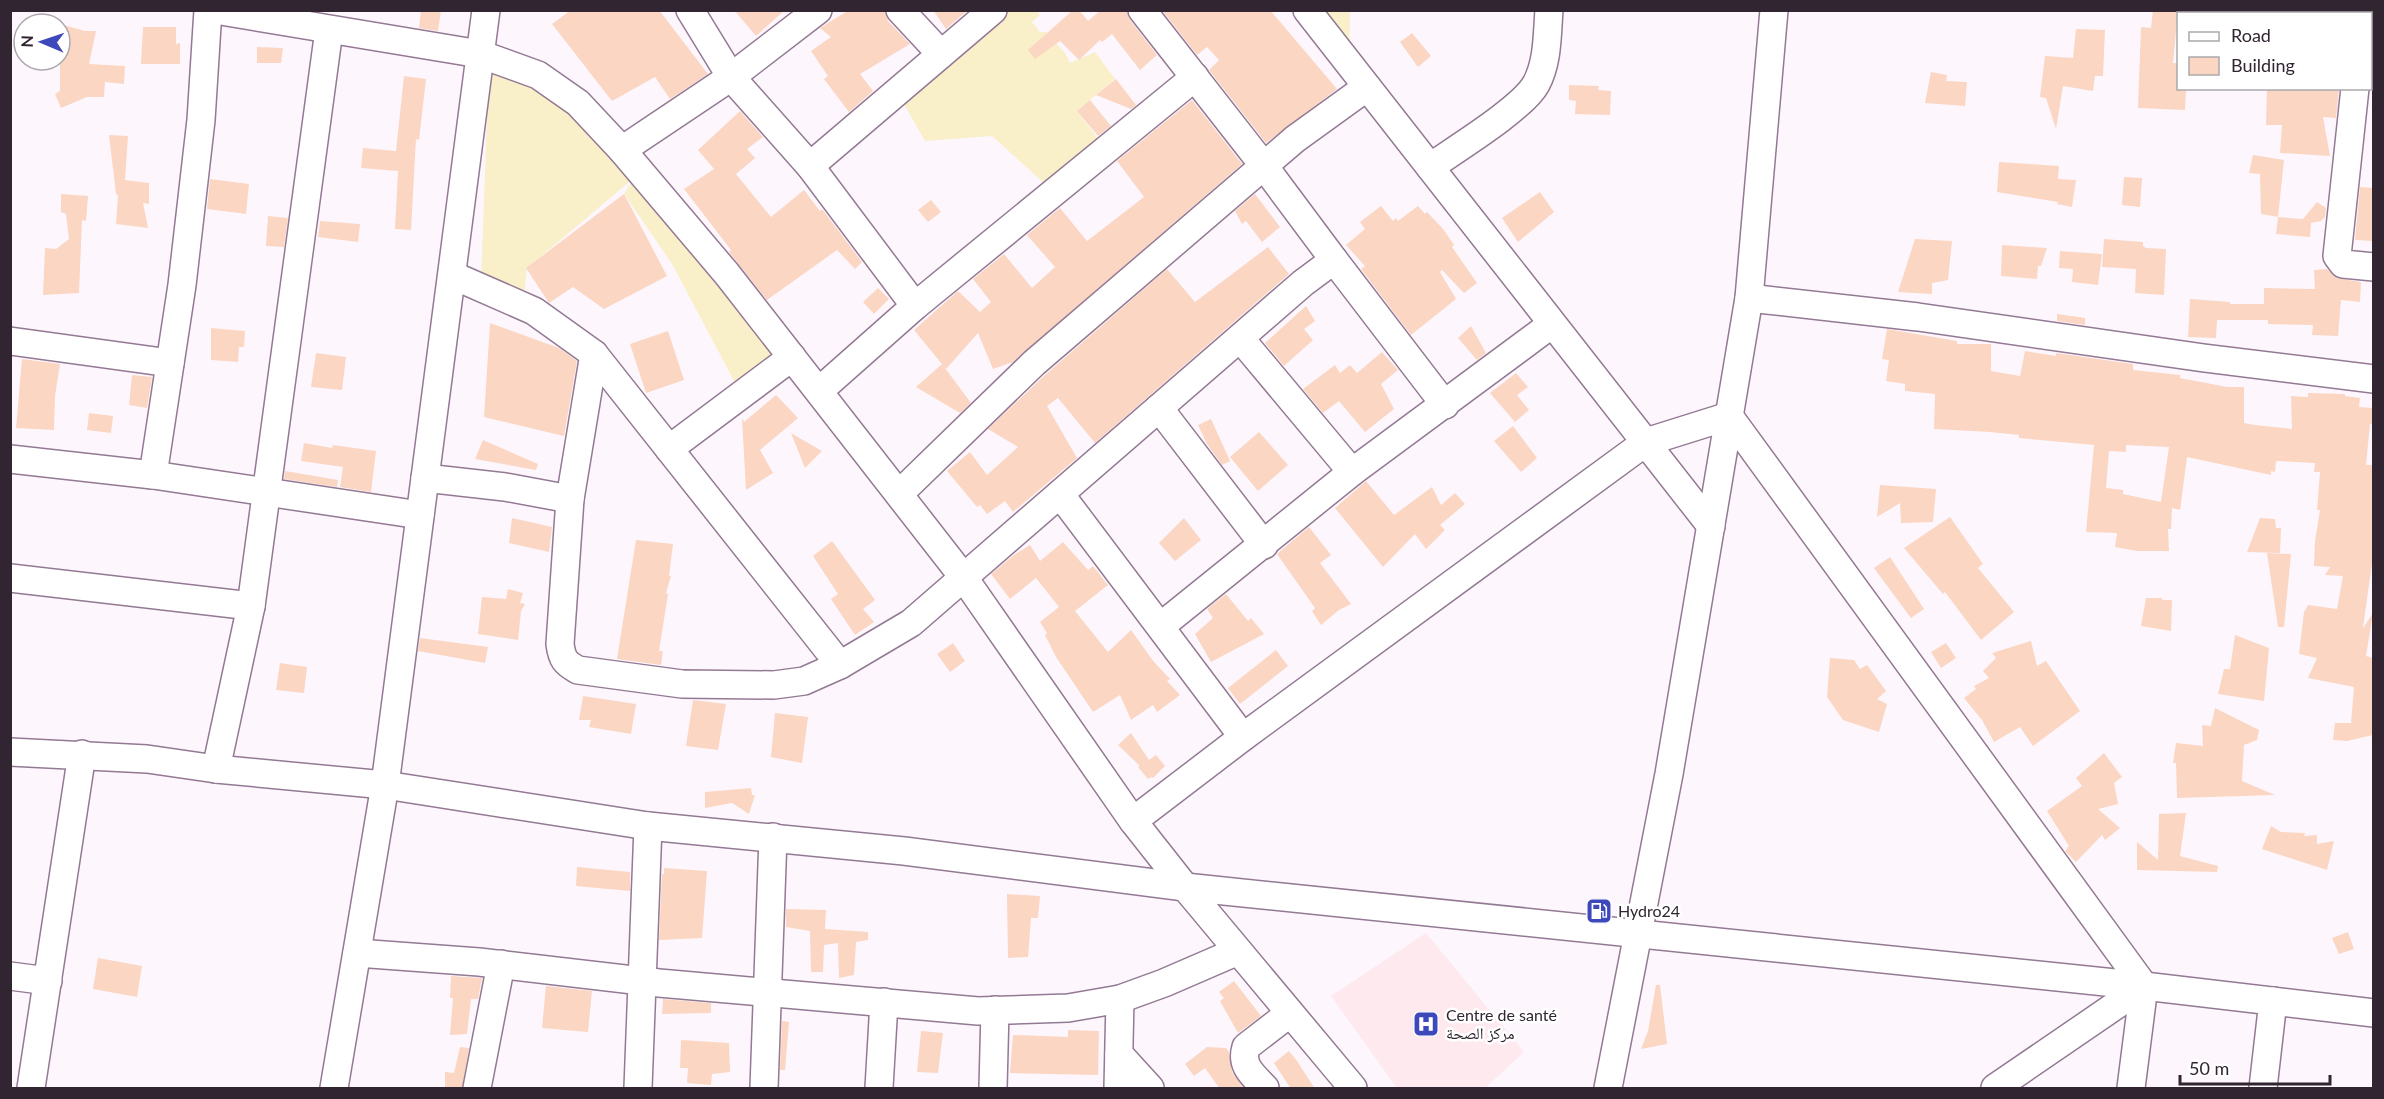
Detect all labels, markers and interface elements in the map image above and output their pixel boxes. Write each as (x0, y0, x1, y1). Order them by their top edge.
north arrow (12, 12, 72, 72)
legend (2177, 12, 2372, 90)
text: Road (2231, 24, 2271, 46)
text: N (17, 35, 36, 48)
text: Building (2231, 54, 2295, 76)
fuel station icon: Hydro24 (1584, 896, 1614, 926)
place label: Hydro24 (1618, 901, 1680, 920)
place label: Centre de santé مركز الصحة (1446, 1005, 1557, 1043)
hospital icon: Centre de santé مركز الصحة (1411, 1009, 1441, 1039)
scale bar (2180, 1048, 2330, 1086)
text: 50 m (2189, 1057, 2229, 1079)

